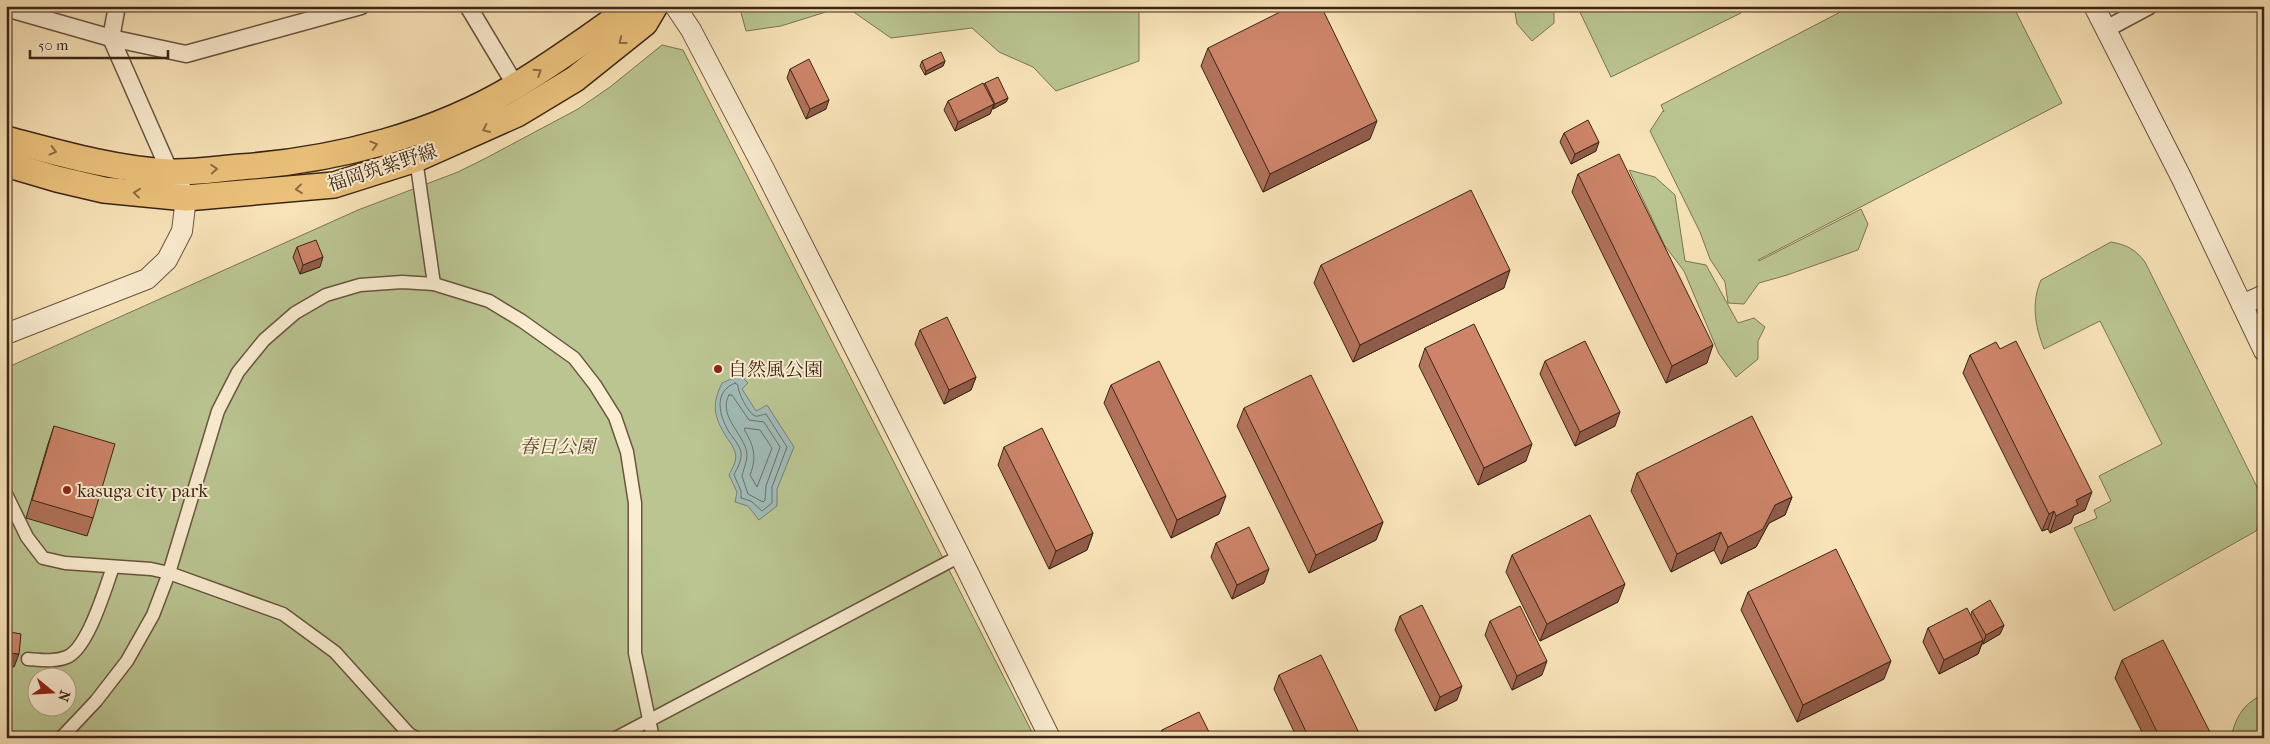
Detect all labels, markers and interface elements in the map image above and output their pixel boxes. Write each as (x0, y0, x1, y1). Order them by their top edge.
scale bar (30, 28, 168, 60)
one-way arrow (619, 35, 628, 43)
text: 50 m (38, 36, 69, 54)
one-way arrow (532, 69, 542, 78)
one-way arrow (482, 122, 491, 133)
street label: 福岡筑紫野線 (325, 140, 440, 196)
one-way arrow (369, 140, 378, 150)
one-way arrow (49, 145, 58, 156)
one-way arrow (210, 164, 218, 175)
one-way arrow (295, 183, 303, 194)
one-way arrow (133, 188, 141, 199)
place label: 自然風公園 (728, 359, 823, 381)
marker: 自然風公園 (712, 363, 724, 375)
park label: 春日公園 (519, 436, 598, 458)
place label: kasuga city park (77, 480, 208, 502)
marker: kasuga city park (61, 484, 73, 496)
north arrow (28, 666, 78, 716)
text: N (54, 688, 74, 704)

